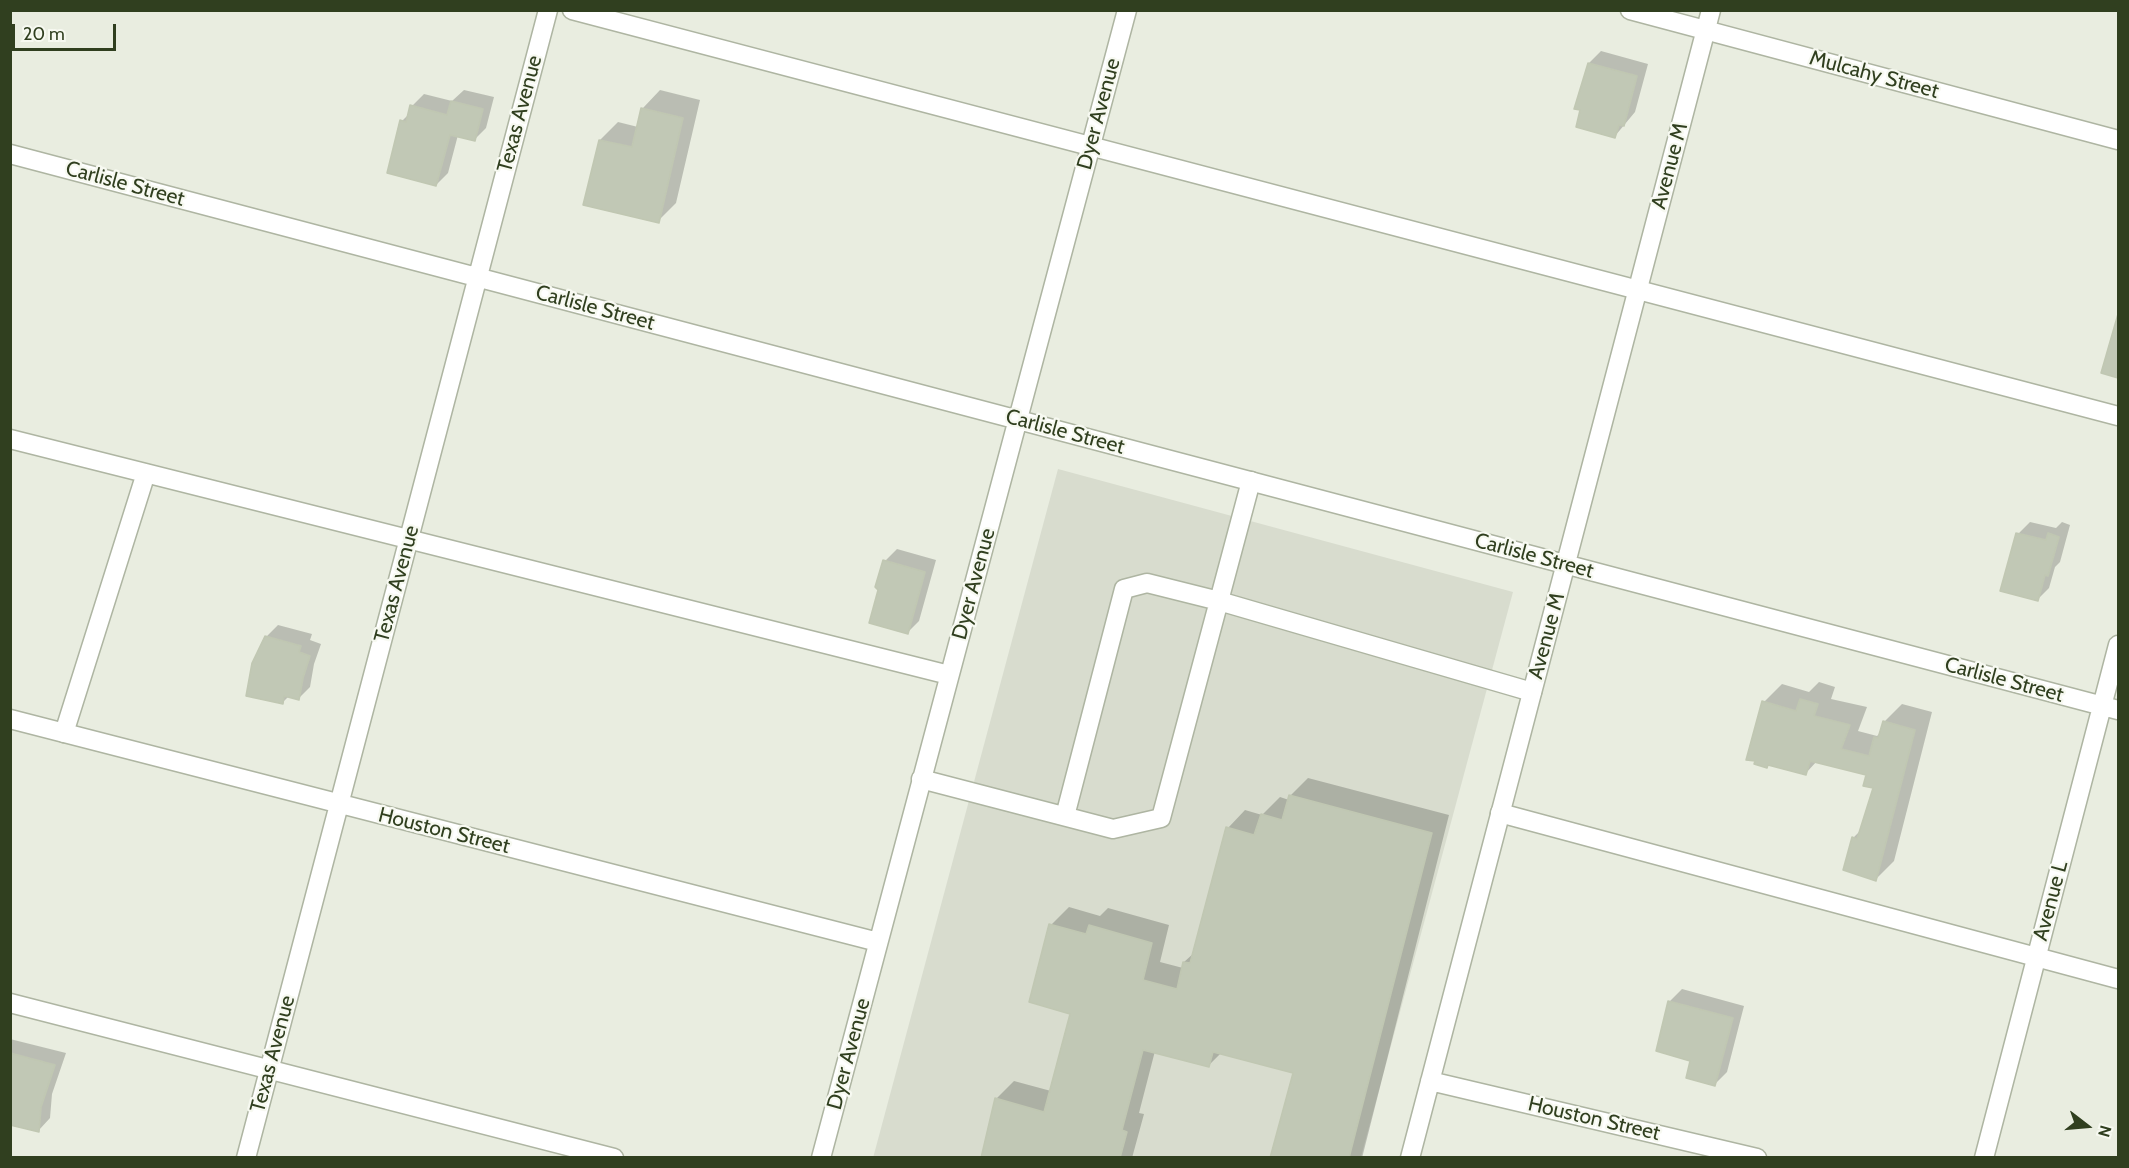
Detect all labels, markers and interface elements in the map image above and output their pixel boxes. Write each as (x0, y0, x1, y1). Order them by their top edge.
scale bar (15, 12, 118, 50)
text: 20 m (23, 23, 65, 45)
street label: Mulcahy Street (1807, 46, 1941, 104)
street label: Texas Avenue (492, 53, 548, 175)
street label: Dyer Avenue (1072, 56, 1126, 172)
street label: Avenue M (1646, 120, 1694, 212)
street label: Carlisle Street (63, 156, 187, 212)
street label: Carlisle Street (533, 280, 657, 336)
street label: Carlisle Street (1003, 404, 1127, 460)
street label: Texas Avenue (369, 523, 425, 645)
street label: Dyer Avenue (947, 526, 1001, 642)
street label: Carlisle Street (1472, 528, 1596, 584)
street label: Avenue M (1523, 590, 1571, 682)
street label: Carlisle Street (1942, 652, 2066, 708)
street label: Houston Street (376, 802, 512, 860)
street label: Avenue L (2028, 858, 2074, 944)
street label: Texas Avenue (245, 993, 301, 1115)
street label: Dyer Avenue (822, 996, 876, 1112)
street label: Houston Street (1526, 1092, 1662, 1146)
north arrow (2057, 1096, 2117, 1156)
text: N (2094, 1123, 2115, 1139)

